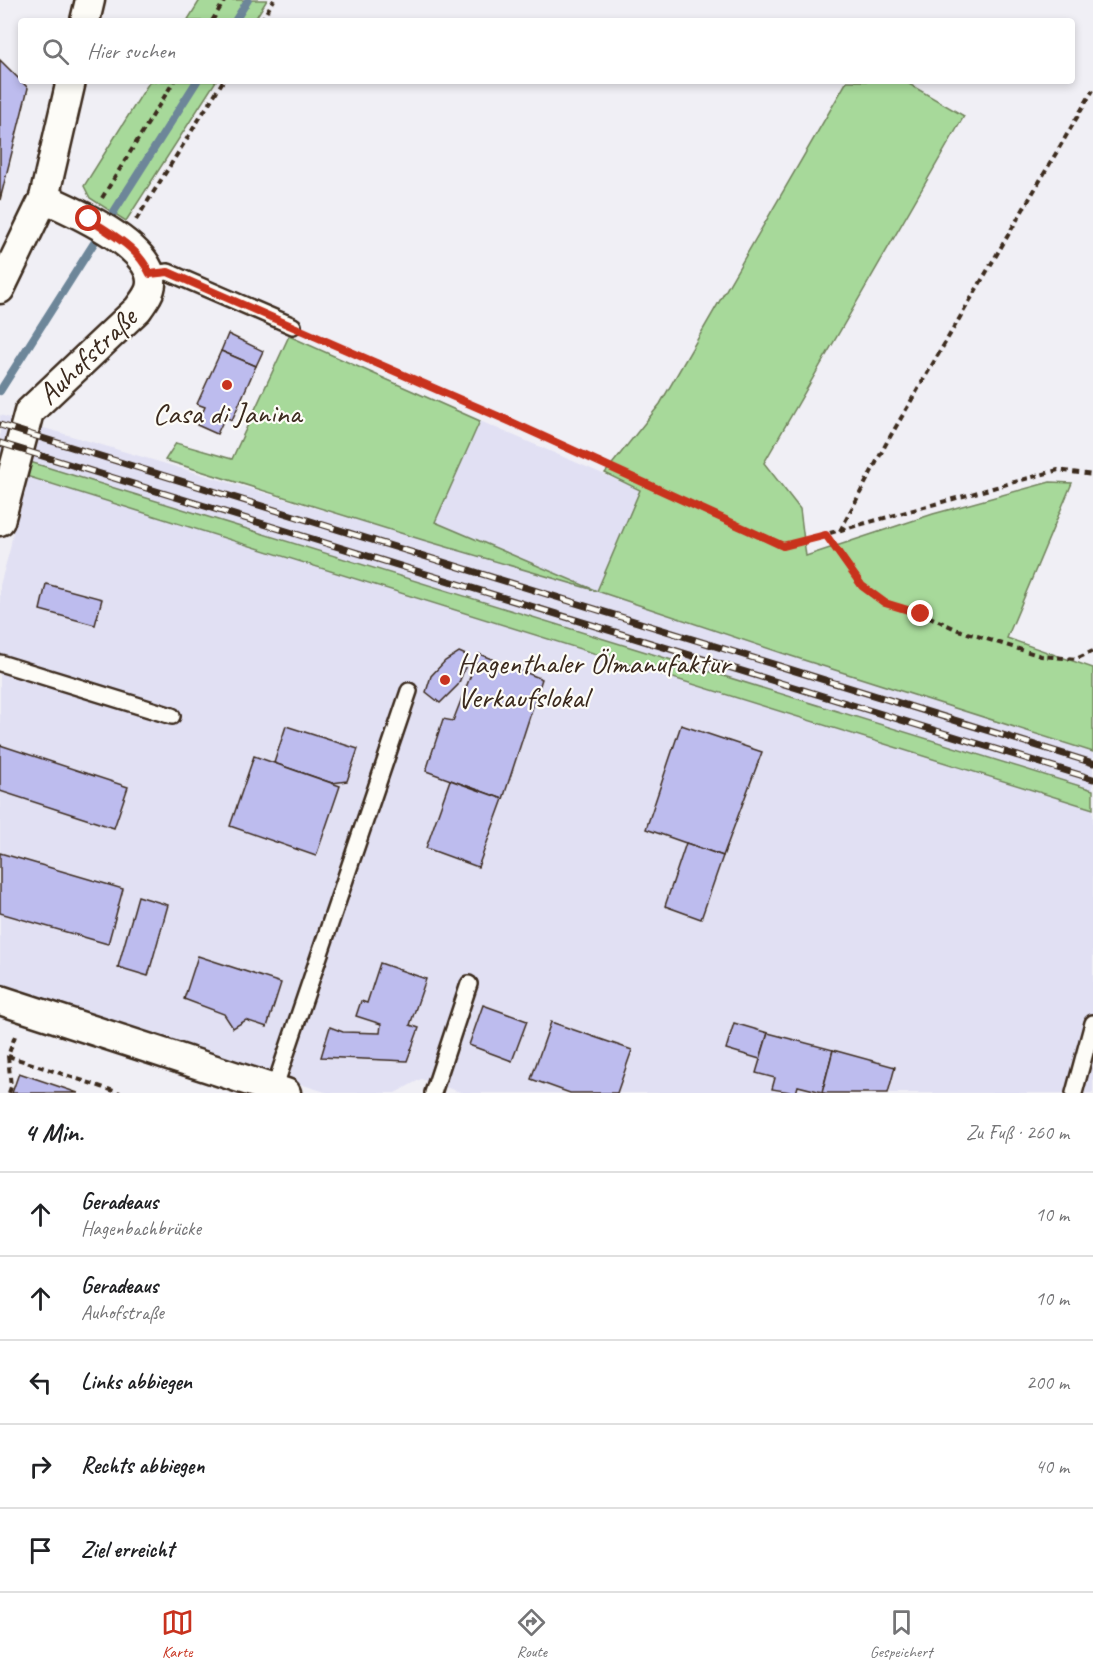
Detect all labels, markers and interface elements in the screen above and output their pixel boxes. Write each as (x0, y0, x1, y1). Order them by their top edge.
search box (18, 18, 1075, 84)
icon: search (39, 35, 72, 68)
text: Hier suchen (87, 37, 175, 65)
route start (75, 205, 101, 231)
street label: Auhofstraße (29, 298, 146, 413)
marker: Casa di Janina (220, 378, 234, 392)
place label: Casa di Janina (153, 394, 304, 432)
route end (907, 600, 933, 626)
place label: Hagenthaler Ölmanufaktur Verkaufslokal (457, 644, 733, 716)
marker: Hagenthaler Ölmanufaktur Verkaufslokal (438, 673, 452, 687)
text: 4 Min. (24, 1116, 83, 1149)
text: Zu Fuß · 260 m (966, 1120, 1069, 1145)
text: Geradeaus (81, 1188, 158, 1216)
icon: ahead (24, 1198, 57, 1231)
text: 10 m (1035, 1202, 1069, 1227)
text: Hagenbachbrücke (81, 1216, 201, 1241)
text: Geradeaus (81, 1272, 158, 1300)
icon: ahead (24, 1282, 57, 1315)
text: 10 m (1035, 1286, 1069, 1311)
text: Auhofstraße (81, 1300, 164, 1325)
icon: left (24, 1366, 57, 1399)
text: Links abbiegen (81, 1368, 192, 1396)
text: 200 m (1026, 1370, 1069, 1395)
icon: right (24, 1450, 57, 1483)
text: Rechts abbiegen (81, 1452, 204, 1480)
text: 40 m (1035, 1454, 1069, 1479)
icon: arrive (24, 1534, 57, 1567)
text: Ziel erreicht (81, 1536, 174, 1564)
tab: Karte (161, 1606, 194, 1662)
tab: Route (515, 1606, 548, 1662)
tab: Gespeichert (870, 1606, 932, 1662)

